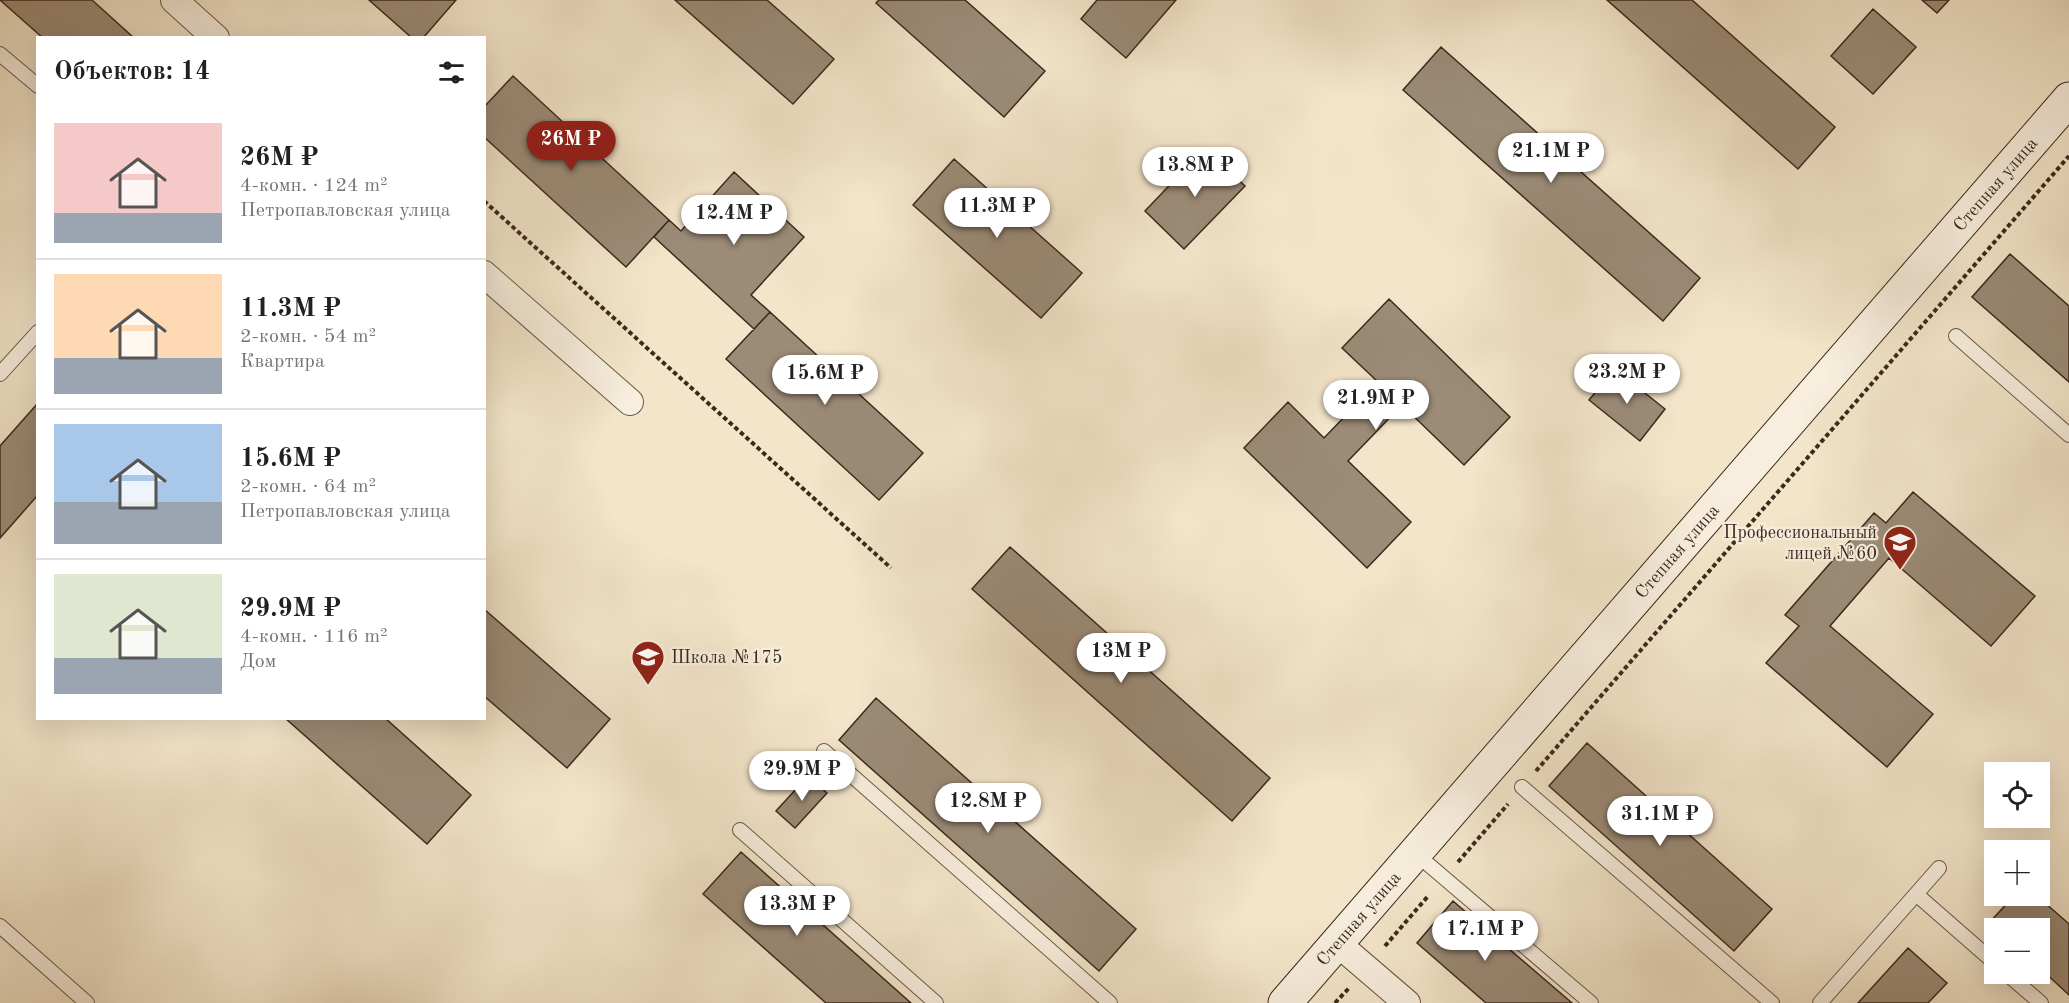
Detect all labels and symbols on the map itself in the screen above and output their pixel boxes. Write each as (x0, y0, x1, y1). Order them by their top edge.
pin: 26M ₽ (529, 121, 613, 172)
pin: 21.1M ₽ (1496, 133, 1606, 184)
street label: Степная улица (1951, 134, 2041, 235)
pin: 13.8M ₽ (1140, 147, 1250, 198)
pin: 11.3M ₽ (942, 188, 1052, 239)
pin: 12.4M ₽ (679, 195, 789, 246)
pin: 23.2M ₽ (1572, 354, 1682, 405)
pin: 15.6M ₽ (770, 355, 880, 406)
pin: 21.9M ₽ (1321, 380, 1431, 431)
street label: Степная улица (1632, 501, 1723, 602)
place label: Профессиональный лицей №60 (1723, 524, 1877, 563)
school or university icon: Профессиональный лицей №60 (1882, 524, 1918, 571)
pin: 13M ₽ (1079, 633, 1163, 684)
school or university icon: Школа №175 (630, 639, 666, 686)
place label: Школа №175 (671, 649, 782, 667)
pin: 29.9M ₽ (747, 751, 857, 802)
pin: 12.8M ₽ (933, 783, 1043, 834)
pin: 31.1M ₽ (1605, 796, 1715, 847)
street label: Степная улица (1314, 868, 1405, 970)
pin: 13.3M ₽ (742, 886, 852, 937)
pin: 17.1M ₽ (1430, 911, 1540, 962)

